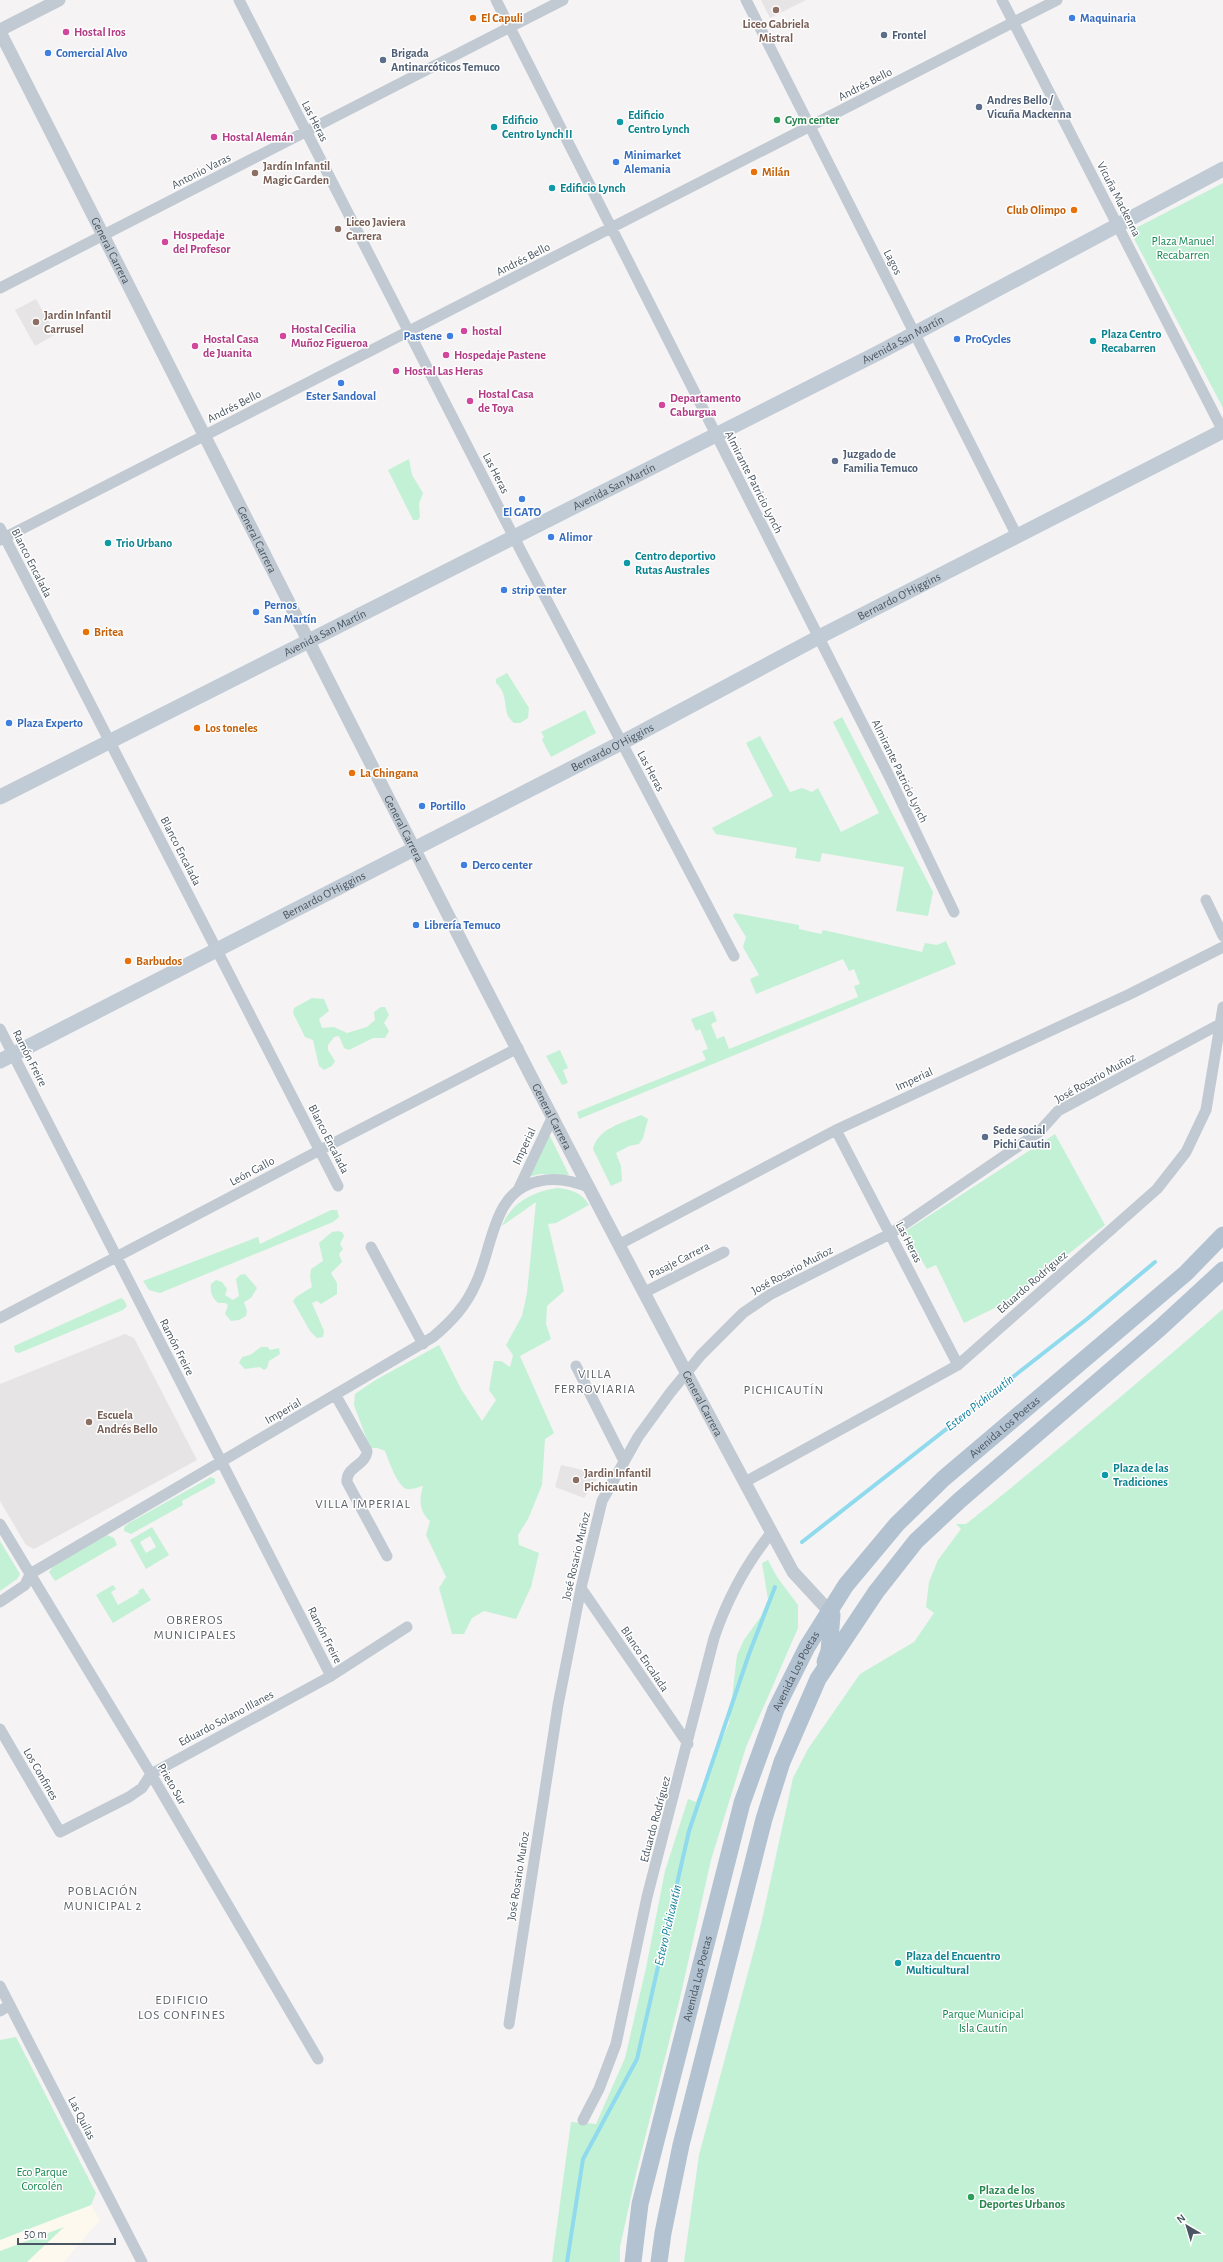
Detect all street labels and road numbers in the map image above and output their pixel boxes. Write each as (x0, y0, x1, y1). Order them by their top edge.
street label: Andrés Bello (836, 65, 894, 103)
street label: Las Heras (300, 99, 330, 143)
street label: Antonio Varas (169, 151, 233, 191)
street label: Vicuña Mackenna (1095, 160, 1143, 239)
street label: General Carrera (89, 215, 133, 286)
street label: Andrés Bello (494, 240, 552, 278)
street label: Lagos (882, 247, 904, 277)
street label: Avenida San Martín (860, 313, 946, 366)
street label: Andrés Bello (205, 387, 263, 425)
street label: Almirante Patricio Lynch (722, 429, 785, 536)
street label: Las Heras (481, 451, 511, 495)
street label: Avenida San Martín (571, 461, 657, 512)
street label: General Carrera (235, 504, 279, 575)
street label: Blanco Encalada (9, 527, 55, 600)
street label: Bernardo O'Higgins (856, 570, 942, 622)
street label: Avenida San Martín (282, 607, 368, 659)
street label: Almirante Patricio Lynch (869, 717, 930, 825)
street label: Bernardo O'Higgins (569, 721, 656, 774)
street label: Las Heras (635, 749, 667, 793)
street label: General Carrera (382, 793, 426, 864)
street label: Blanco Encalada (158, 815, 204, 888)
street label: Bernardo O'Higgins (281, 869, 367, 921)
street label: Ramón Freire (11, 1028, 49, 1088)
street label: José Rosario Muñoz (1053, 1051, 1137, 1105)
street label: Imperial (894, 1065, 934, 1093)
street label: General Carrera (530, 1082, 574, 1152)
street label: Blanco Encalada (306, 1103, 352, 1176)
street label: Imperial (510, 1126, 538, 1166)
street label: León Gallo (228, 1154, 276, 1188)
street label: Las Heras (894, 1220, 924, 1264)
street label: Pasaje Carrera (647, 1239, 712, 1281)
street label: José Rosario Muñoz (749, 1244, 835, 1296)
street label: Eduardo Rodríguez (995, 1248, 1069, 1316)
street label: Ramón Freire (158, 1317, 196, 1377)
street label: General Carrera (680, 1368, 725, 1439)
street label: Avenida Los Poetas (967, 1394, 1042, 1460)
street label: Imperial (263, 1396, 303, 1426)
street label: José Rosario Muñoz (560, 1511, 592, 1601)
street label: Ramón Freire (306, 1605, 344, 1665)
street label: Blanco Encalada (619, 1624, 671, 1694)
street label: Avenida Los Poetas (770, 1629, 821, 1713)
street label: Eduardo Solano Illanes (177, 1688, 275, 1748)
street label: Los Confines (21, 1746, 61, 1802)
street label: Prieto Sur (155, 1761, 189, 1807)
street label: Eduardo Rodríguez (638, 1775, 672, 1863)
street label: José Rosario Muñoz (505, 1831, 531, 1921)
street label: Avenida Los Poetas (681, 1934, 714, 2023)
street label: Las Quilas (65, 2095, 98, 2142)

